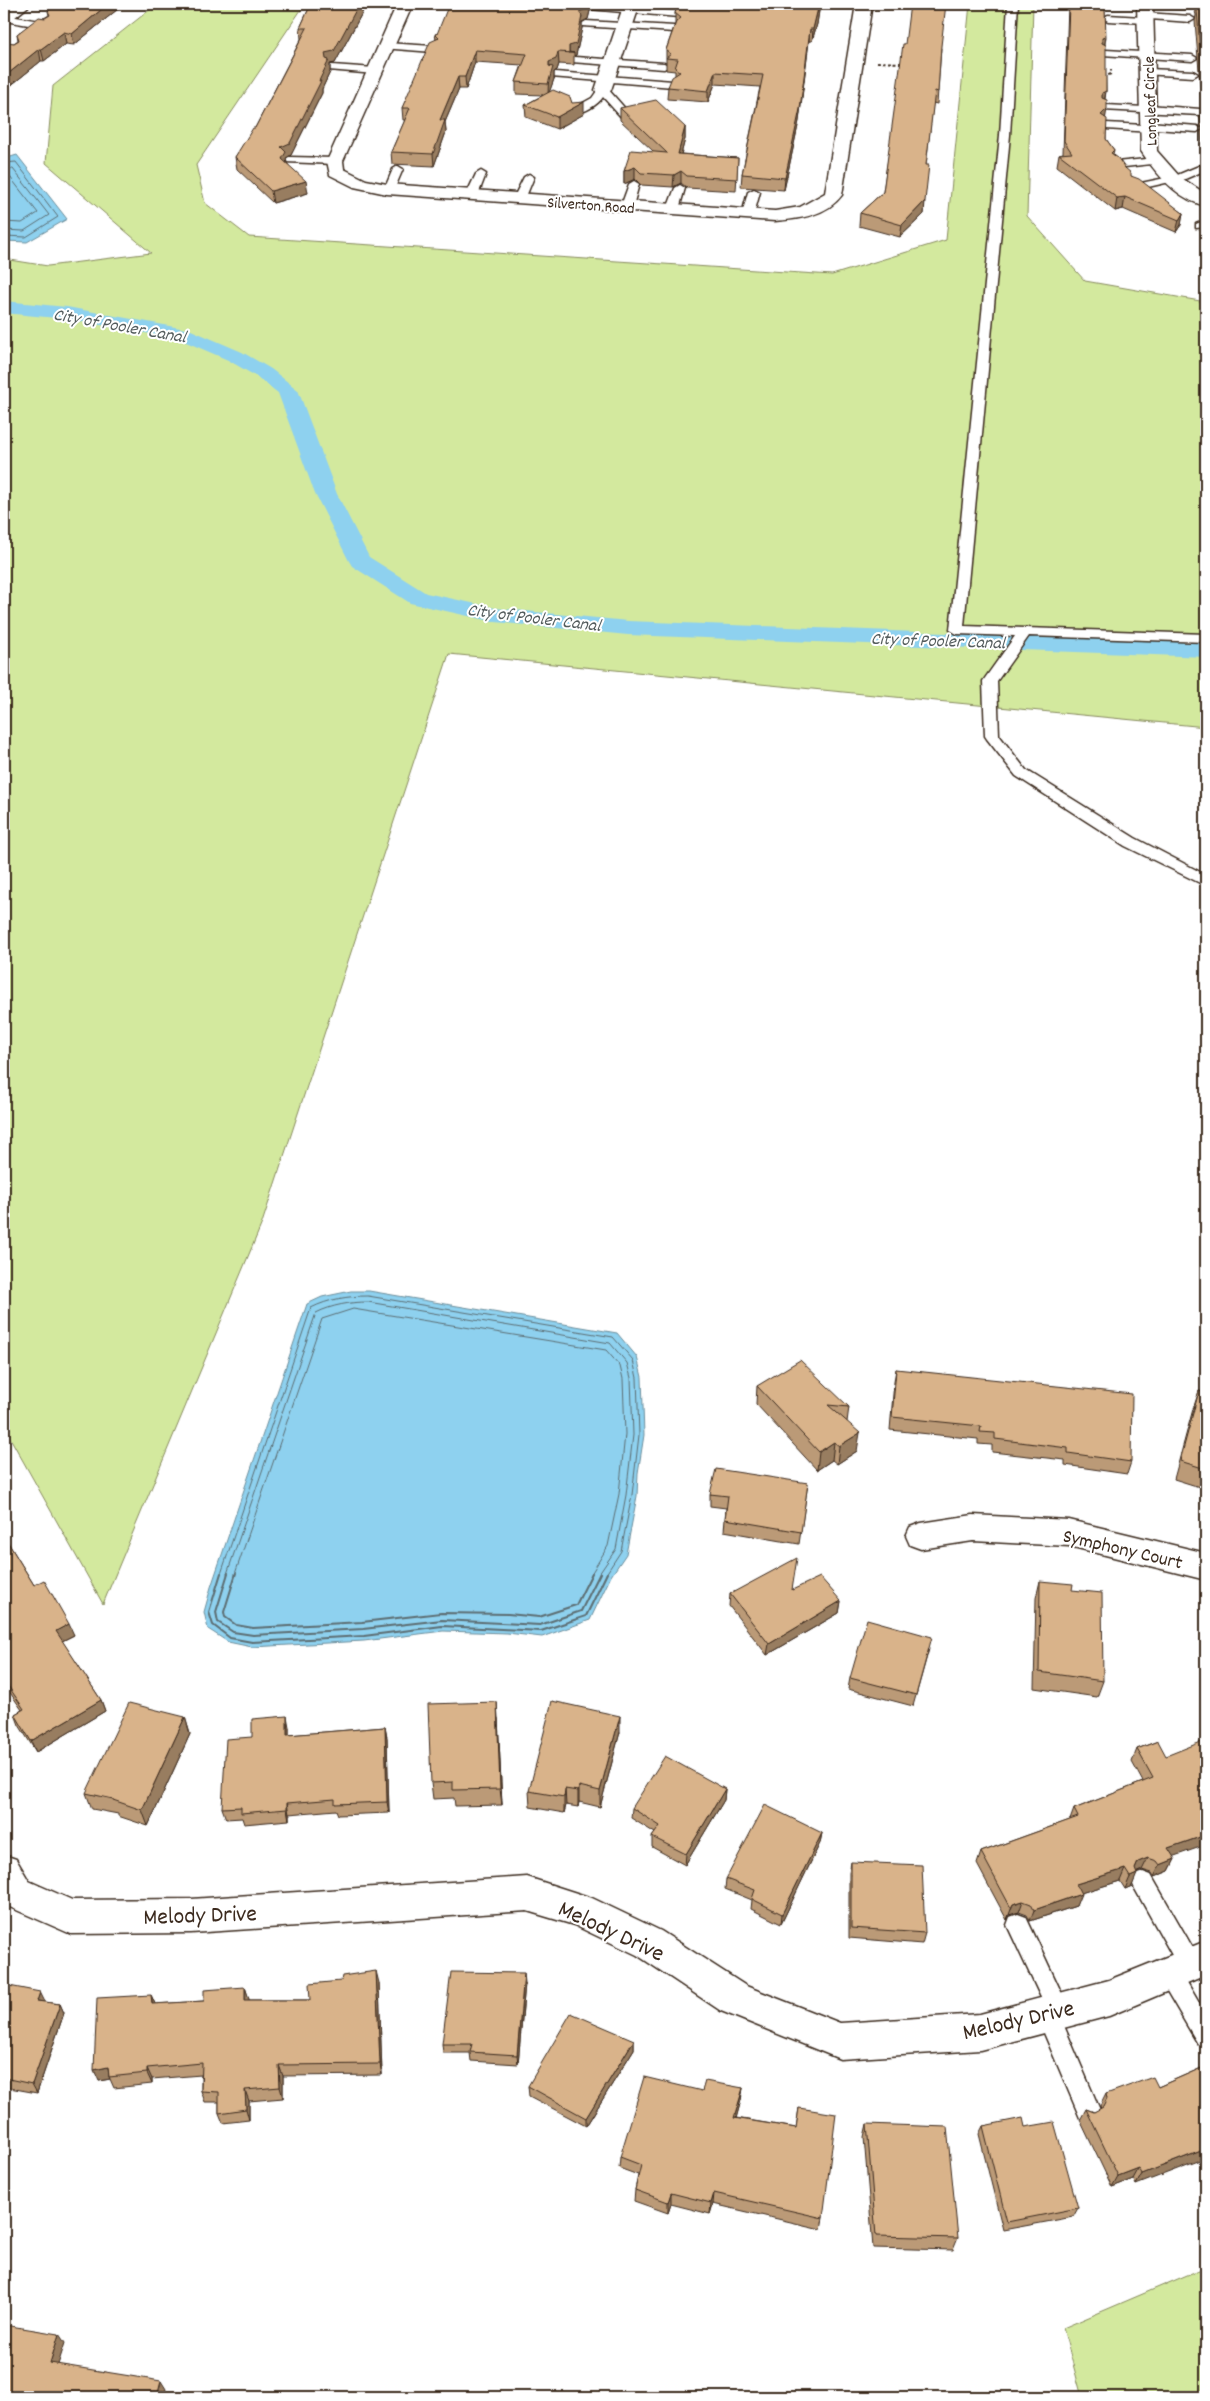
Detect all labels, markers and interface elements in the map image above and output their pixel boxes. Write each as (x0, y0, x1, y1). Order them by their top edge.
street label: Longleaf Circle (1138, 56, 1165, 146)
street label: Silverton Road (546, 192, 635, 221)
water label: City of Pooler Canal (51, 303, 190, 352)
water label: City of Pooler Canal (466, 599, 604, 640)
water label: City of Pooler Canal (870, 628, 1007, 657)
street label: Symphony Court (1060, 1524, 1185, 1578)
street label: Melody Drive (552, 1893, 669, 1972)
street label: Melody Drive (143, 1898, 258, 1936)
street label: Melody Drive (959, 1993, 1078, 2051)

